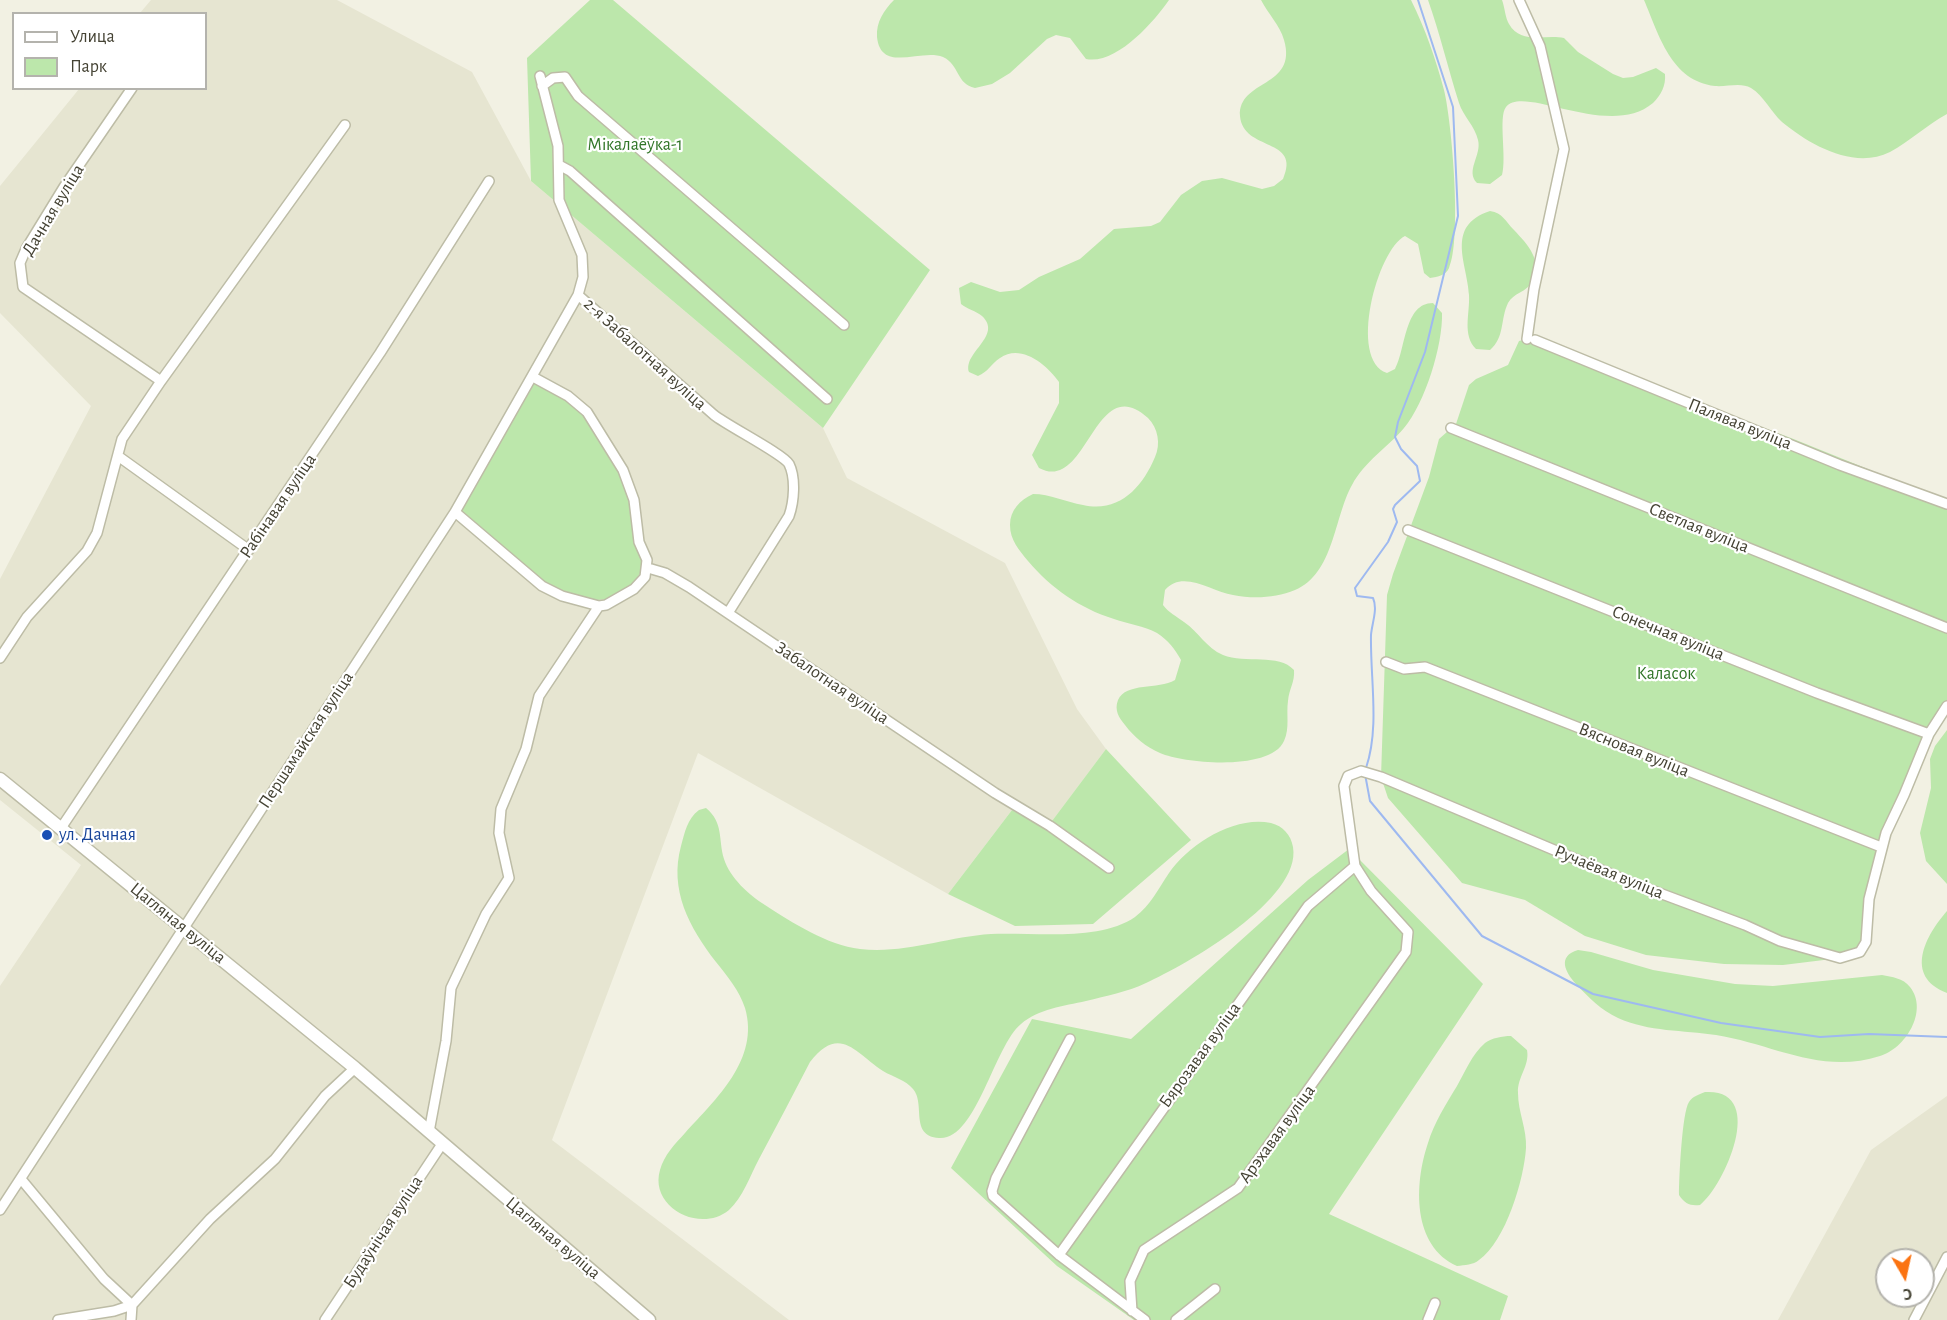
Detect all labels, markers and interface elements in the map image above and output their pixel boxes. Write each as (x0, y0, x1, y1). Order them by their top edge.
legend (12, 12, 207, 90)
text: Улица (70, 28, 115, 46)
text: Парк (70, 58, 107, 76)
park label: Мікалаёўка-1 (587, 134, 683, 156)
street label: Дачная вуліца (17, 160, 89, 260)
street label: 2-я Забалотная вуліца (579, 293, 711, 415)
street label: Палявая вуліца (1685, 393, 1795, 455)
street label: Рабінавая вуліца (235, 450, 321, 562)
street label: Светлая вуліца (1646, 498, 1752, 558)
street label: Сонечная вуліца (1609, 601, 1727, 665)
street label: Забалотная вуліца (771, 637, 893, 729)
park label: Каласок (1636, 663, 1696, 685)
street label: Першамайская вуліца (254, 668, 358, 812)
street label: Вясновая вуліца (1576, 718, 1692, 782)
place label: ул. Дачная (59, 824, 136, 846)
marker: ул. Дачная (40, 828, 54, 842)
street label: Ручаёвая вуліца (1551, 840, 1667, 904)
street label: Цагляная вуліца (126, 878, 230, 968)
street label: Бярозавая вуліца (1154, 998, 1246, 1112)
street label: Арэхавая вуліца (1234, 1081, 1320, 1187)
street label: Будаўнічая вуліца (339, 1172, 427, 1292)
street label: Цагляная вуліца (501, 1192, 605, 1284)
north arrow (1875, 1248, 1935, 1308)
text: С (1902, 1285, 1913, 1302)

